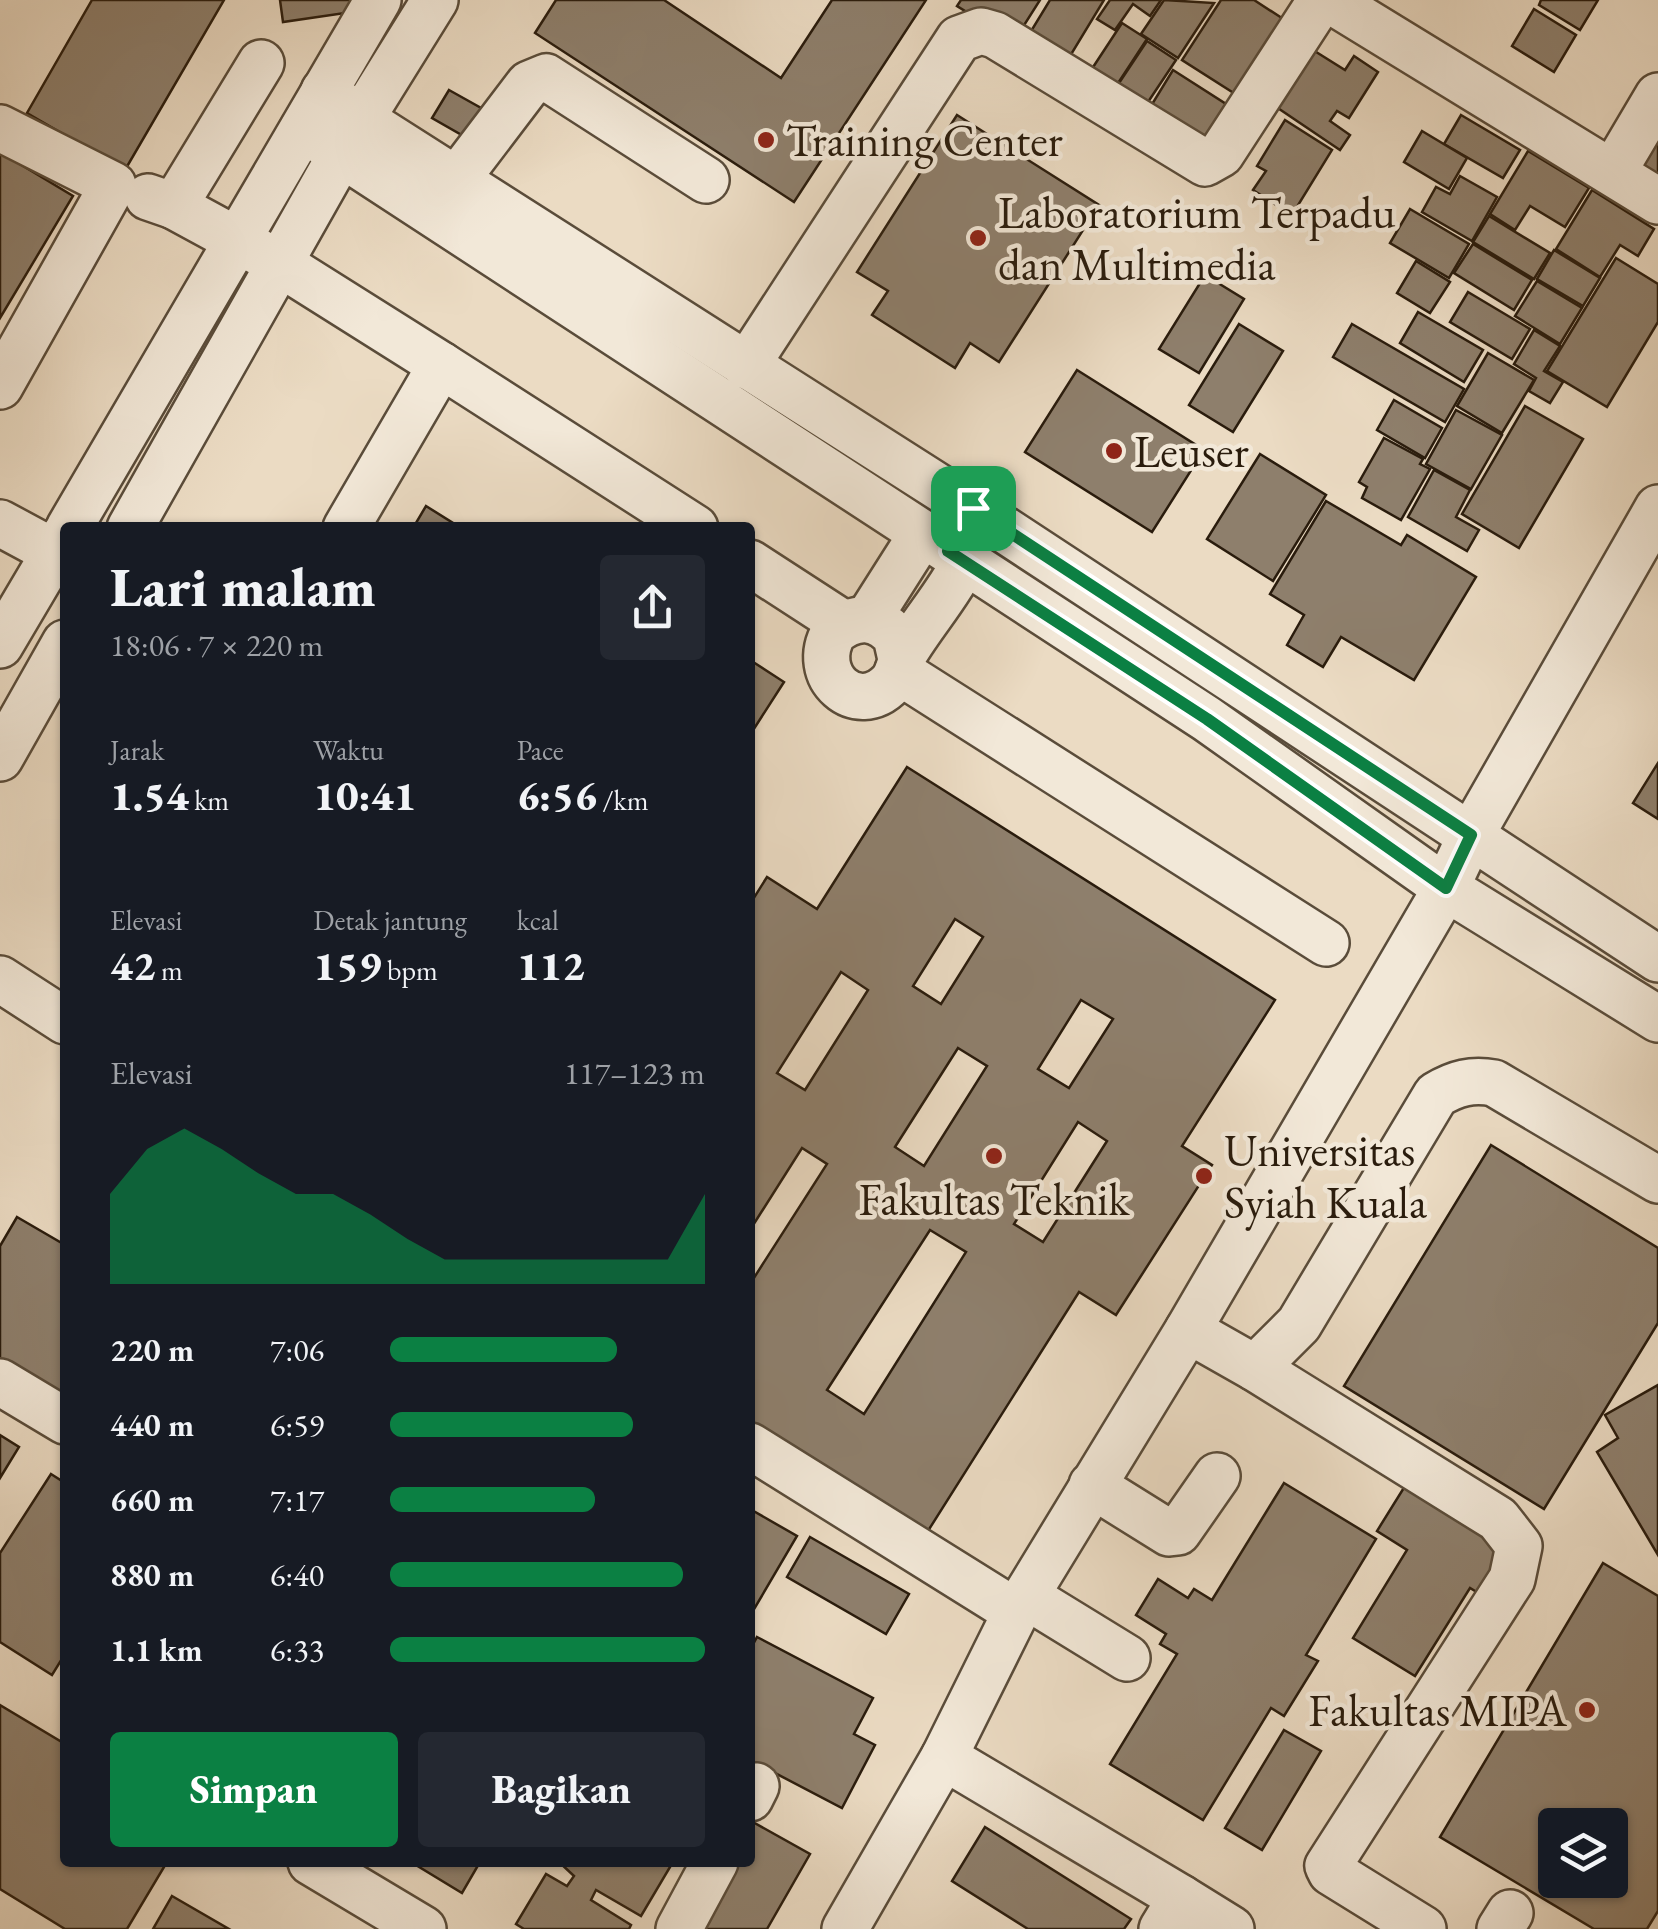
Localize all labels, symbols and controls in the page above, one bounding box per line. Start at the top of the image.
place label: Training Center [786,111,1063,169]
marker: Training Center [755,129,777,151]
place label: Laboratorium Terpadu dan Multimedia [998,183,1396,293]
marker: Laboratorium Terpadu dan Multimedia [967,227,989,249]
place label: Leuser [1134,422,1249,480]
marker: Leuser [1103,440,1125,462]
pin [931,466,1016,551]
icon: arrive [946,481,1001,536]
text: Lari malam [110,551,376,622]
button: share [600,555,705,660]
text: 18:06 · 7 × 220 m [110,624,323,666]
text: Jarak [110,732,164,768]
text: Waktu [313,732,384,768]
text: Pace [517,732,564,768]
text: 1.54 [110,768,189,823]
text: 10:41 [313,768,416,823]
text: 6:56 [517,768,597,823]
text: km [189,782,229,818]
text: /km [597,782,649,818]
text: Elevasi [110,902,182,938]
text: Detak jantung [313,902,467,938]
text: kcal [517,902,559,938]
text: 42 [110,938,155,993]
text: 159 [313,938,381,993]
text: 112 [517,938,585,993]
text: m [155,952,183,988]
text: bpm [381,952,438,988]
text: Elevasi [110,1052,193,1094]
text: 117–123 m [564,1052,705,1094]
place label: Universitas Syiah Kuala [1224,1121,1427,1231]
marker: Fakultas Teknik [983,1145,1005,1167]
marker: Universitas Syiah Kuala [1193,1165,1215,1187]
place label: Fakultas Teknik [859,1170,1130,1228]
text: 220 m [110,1329,194,1371]
text: 7:06 [270,1329,324,1371]
text: 440 m [110,1404,194,1446]
text: 6:59 [270,1404,324,1446]
text: 660 m [110,1479,194,1521]
text: 7:17 [270,1479,324,1521]
text: 880 m [110,1554,194,1596]
text: 6:40 [270,1554,324,1596]
text: 1.1 km [110,1629,203,1671]
text: 6:33 [270,1629,324,1671]
place label: Fakultas MIPA [1308,1681,1568,1739]
marker: Fakultas MIPA [1576,1699,1598,1721]
button: Simpan [110,1732,398,1847]
button: Bagikan [418,1732,705,1847]
map controls [1538,1808,1628,1898]
button: layers [1538,1808,1628,1898]

